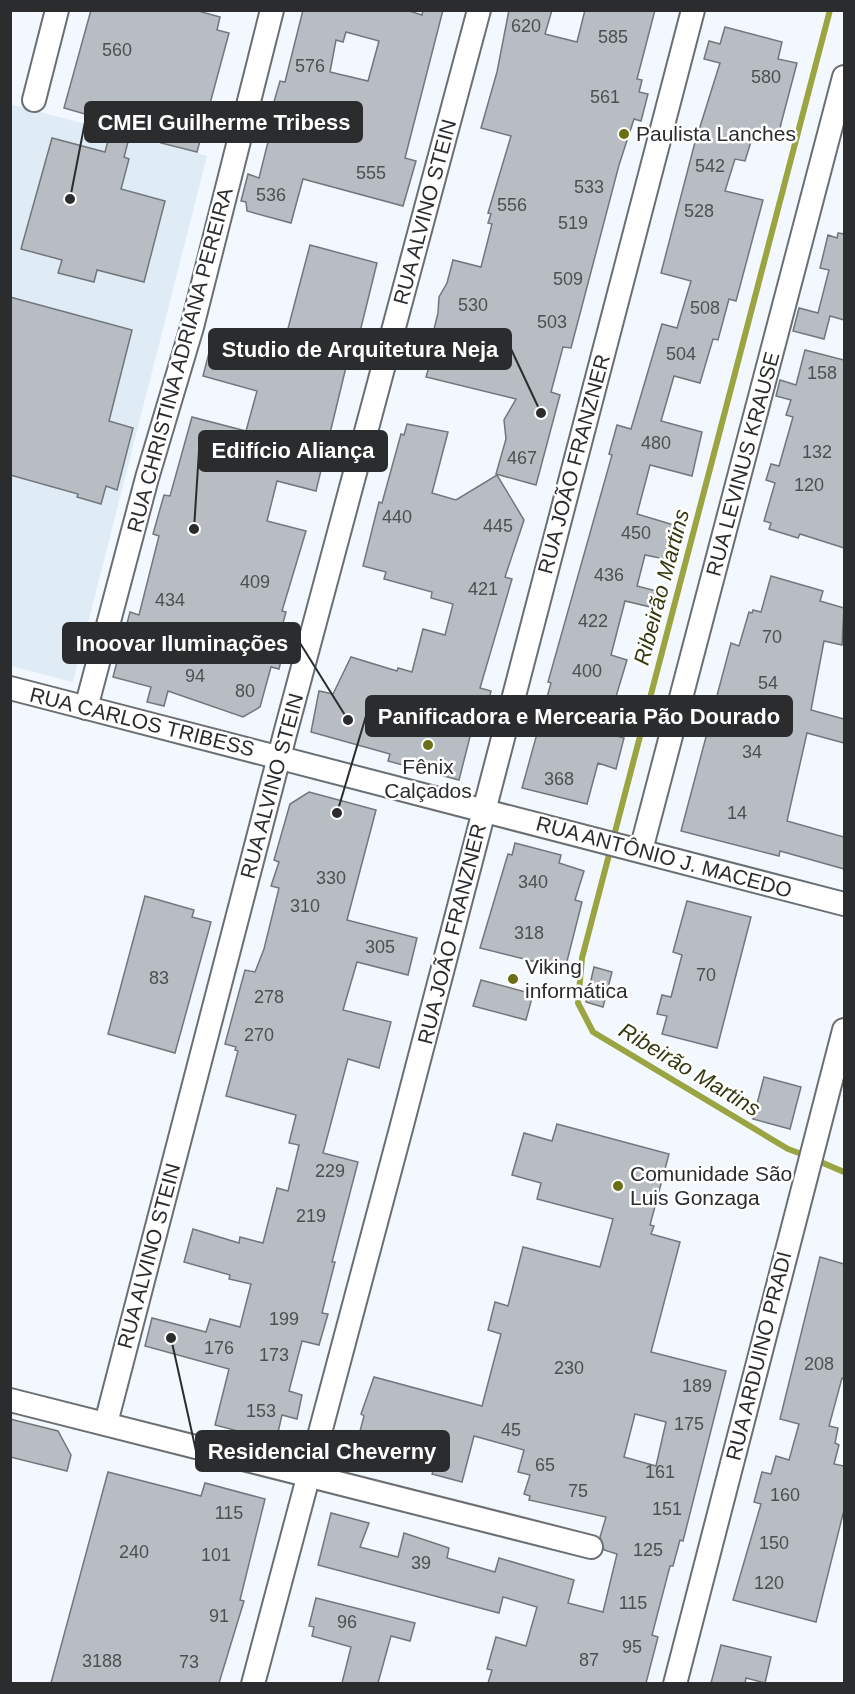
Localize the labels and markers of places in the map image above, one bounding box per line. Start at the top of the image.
callout: CMEI Guilherme Tribess [85,102,362,142]
place label: Paulista Lanches [636,122,796,145]
marker: Paulista Lanches [617,127,631,141]
callout: Studio de Arquitetura Neja [209,329,511,369]
callout: Edifício Aliança [199,431,387,471]
callout: Inoovar Iluminações [63,623,300,663]
callout: Panificadora e Mercearia Pão Dourado [366,696,792,736]
marker: Fênix Calçados [421,738,435,752]
place label: Fênix Calçados [384,755,472,802]
place label: Viking informática [525,955,628,1002]
marker: Viking informática [506,972,520,986]
place label: Comunidade São Luis Gonzaga [630,1162,792,1209]
marker: Comunidade São Luis Gonzaga [611,1179,625,1193]
callout: Residencial Cheverny [196,1431,449,1471]

